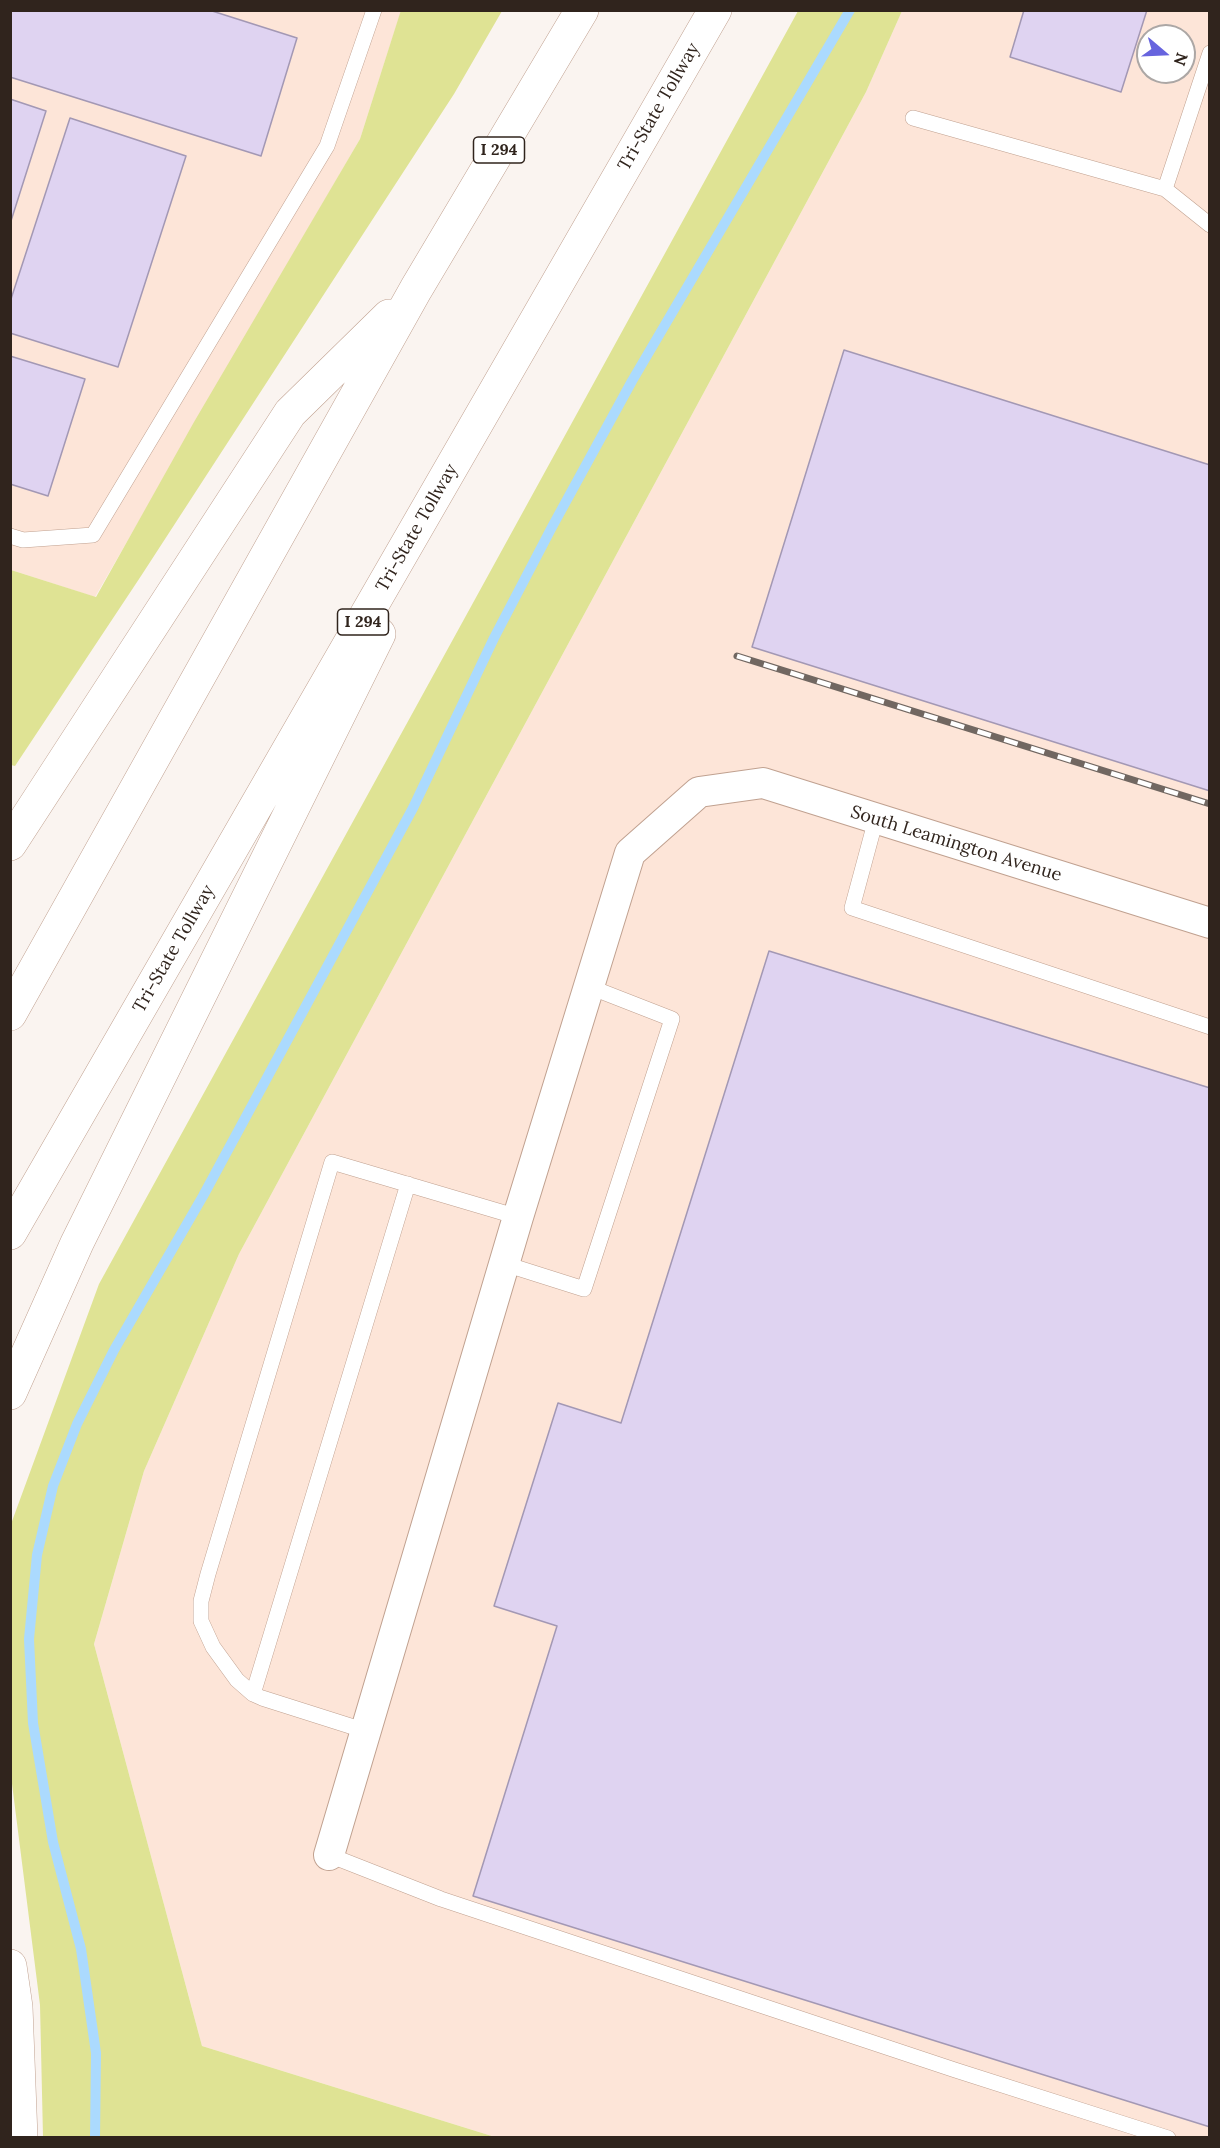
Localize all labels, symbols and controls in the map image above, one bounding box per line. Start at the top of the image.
north arrow [1136,24,1196,84]
street label: Tri-State Tollway [614,39,704,175]
text: N [1170,50,1193,68]
road number: I 294 [474,137,524,163]
street label: Tri-State Tollway [372,460,462,596]
road number: I 294 [338,609,388,635]
street label: South Leamington Avenue [848,802,1064,886]
street label: Tri-State Tollway [129,881,219,1017]

